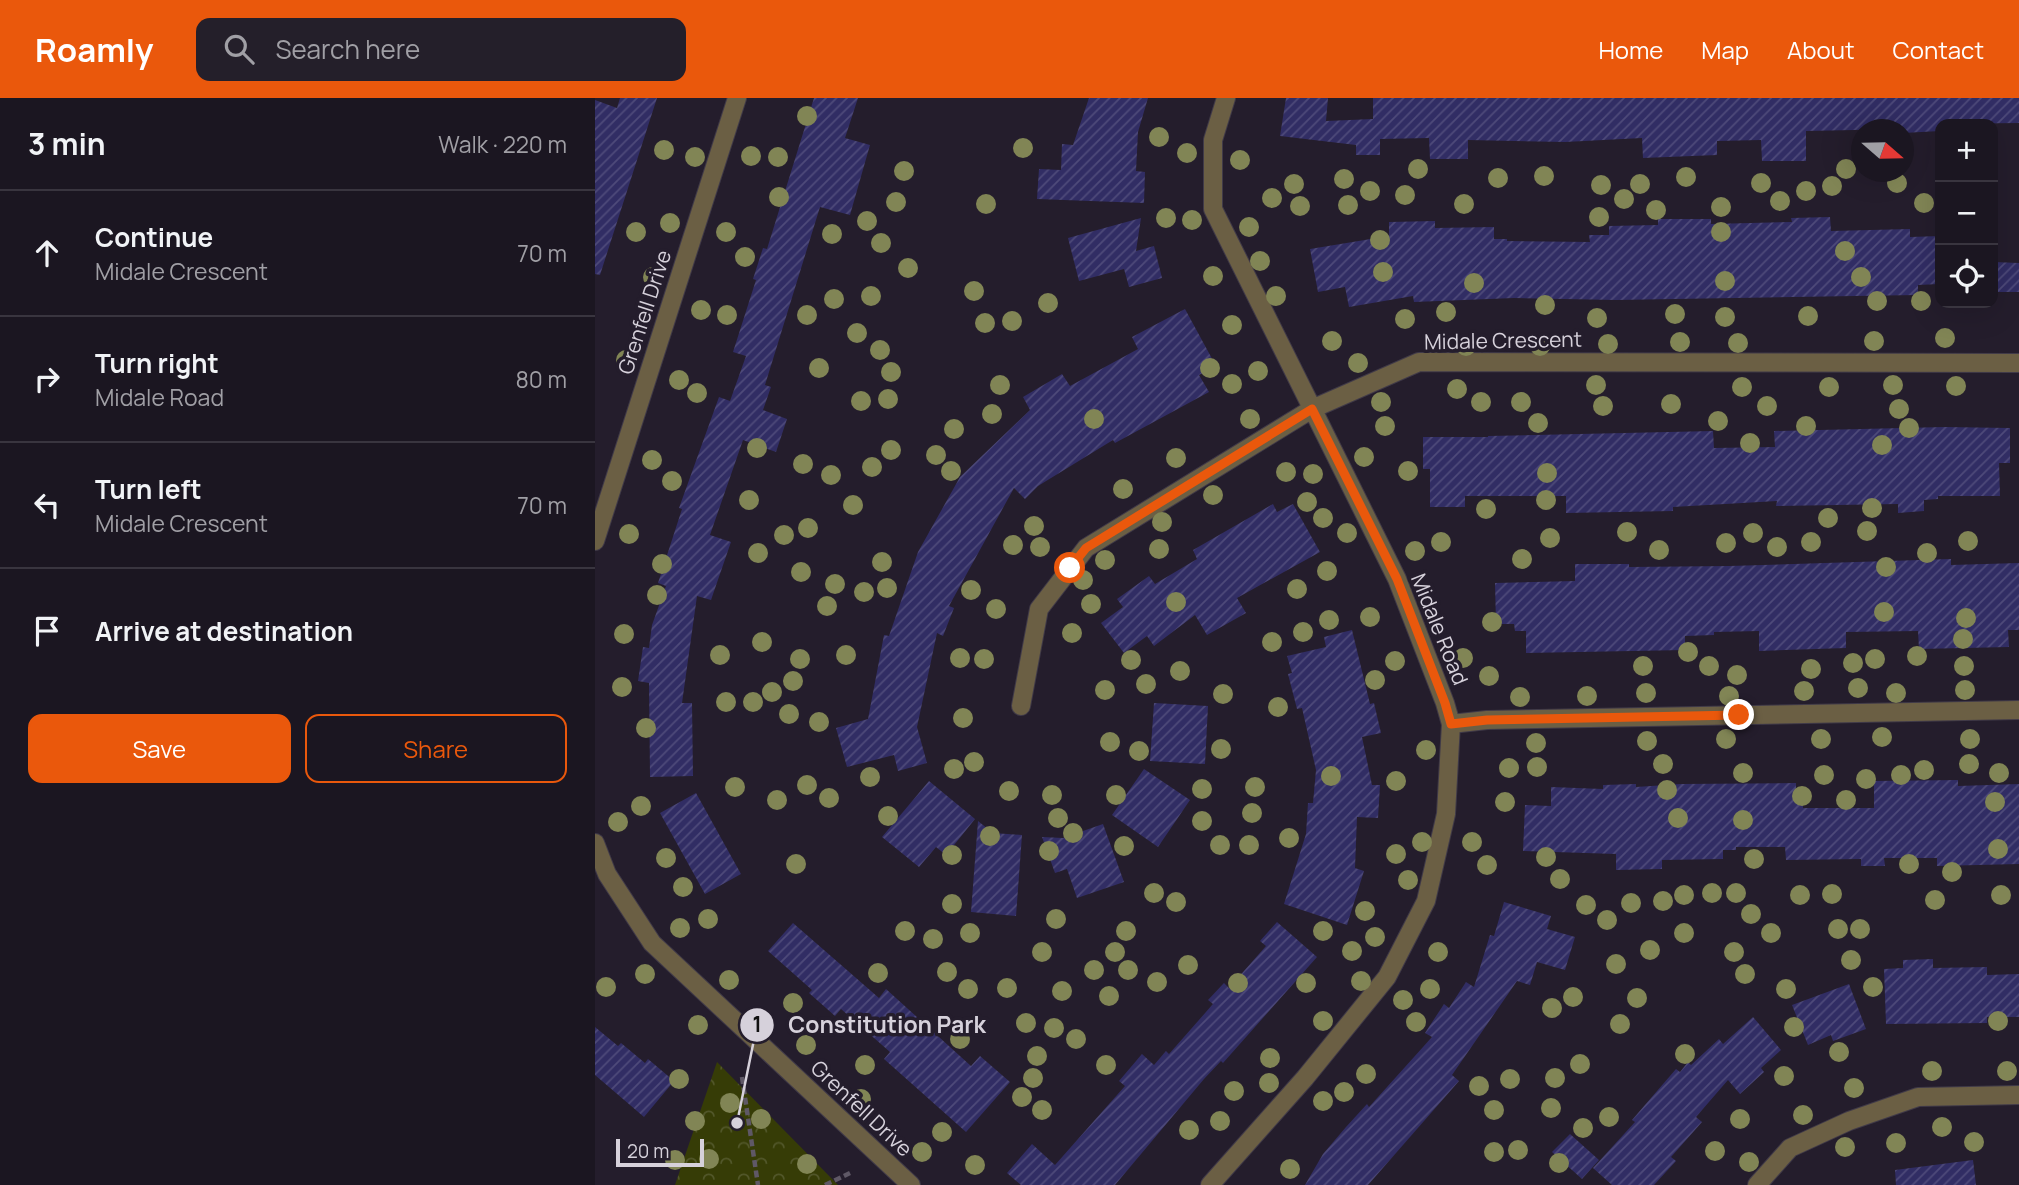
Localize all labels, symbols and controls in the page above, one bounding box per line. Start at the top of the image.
search box [196,18,686,81]
text: Roamly [35,27,154,72]
icon: search [220,30,258,68]
text: Search here [276,31,420,67]
text: Home [1598,33,1663,66]
text: Map [1701,33,1749,66]
text: About [1787,33,1855,66]
text: Contact [1893,33,1984,66]
north arrow [1851,119,1914,182]
map controls [1935,119,1998,308]
button: + [1935,119,1998,182]
text: 3 min [28,123,106,164]
text: Walk · 220 m [438,128,567,160]
button: − [1935,182,1998,245]
text: Continue [95,219,213,255]
icon: ahead [28,234,66,272]
text: 70 m [517,237,567,269]
button: locate [1935,245,1998,308]
street label: Grenfell Drive [611,246,677,378]
text: Midale Crescent [95,255,268,287]
street label: Midale Crescent [1424,325,1582,355]
text: Turn right [95,345,219,381]
icon: right [28,360,66,398]
text: 80 m [516,363,567,395]
text: Midale Road [95,381,224,413]
text: Turn left [95,471,202,507]
icon: left [28,486,66,524]
text: 70 m [517,489,567,521]
text: Midale Crescent [95,507,268,539]
route start [1054,552,1085,583]
street label: Midale Road [1405,569,1475,689]
icon: arrive [28,612,66,650]
text: Arrive at destination [95,613,353,649]
route end [1723,699,1754,730]
button: Save [28,714,291,783]
button: Share [305,714,567,783]
callout: Constitution Park [740,1003,1000,1047]
text: Constitution Park [788,1008,986,1040]
text: 1 [752,1010,762,1038]
street label: Grenfell Drive [805,1054,919,1162]
scale bar [616,1136,703,1168]
text: 20 m [627,1138,669,1164]

